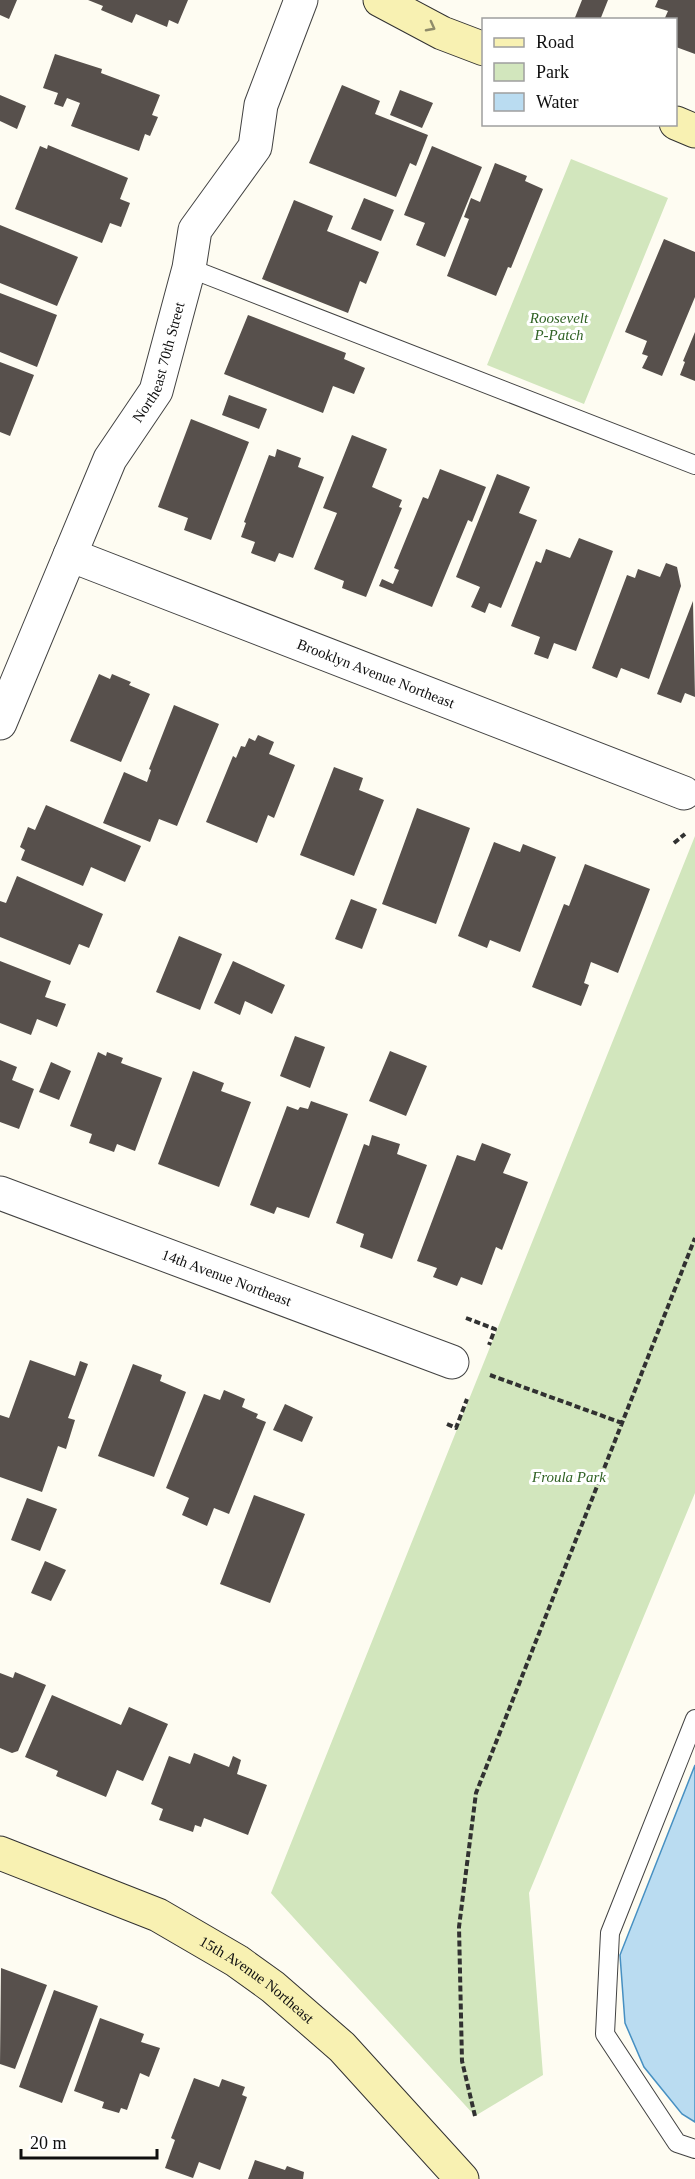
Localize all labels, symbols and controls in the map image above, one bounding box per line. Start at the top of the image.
legend [482,18,677,126]
one-way arrow [425,20,435,31]
text: Road [536,32,574,52]
text: Park [536,62,569,82]
text: Water [536,92,579,112]
street label: Northeast 70th Street [129,300,188,425]
park label: Roosevelt P-Patch [529,310,589,343]
street label: Brooklyn Avenue Northeast [295,636,458,712]
street label: 14th Avenue Northeast [160,1246,295,1310]
park label: Froula Park [531,1469,606,1485]
street label: 15th Avenue Northeast [197,1933,317,2027]
scale bar [21,2122,158,2160]
text: 20 m [30,2133,67,2153]

